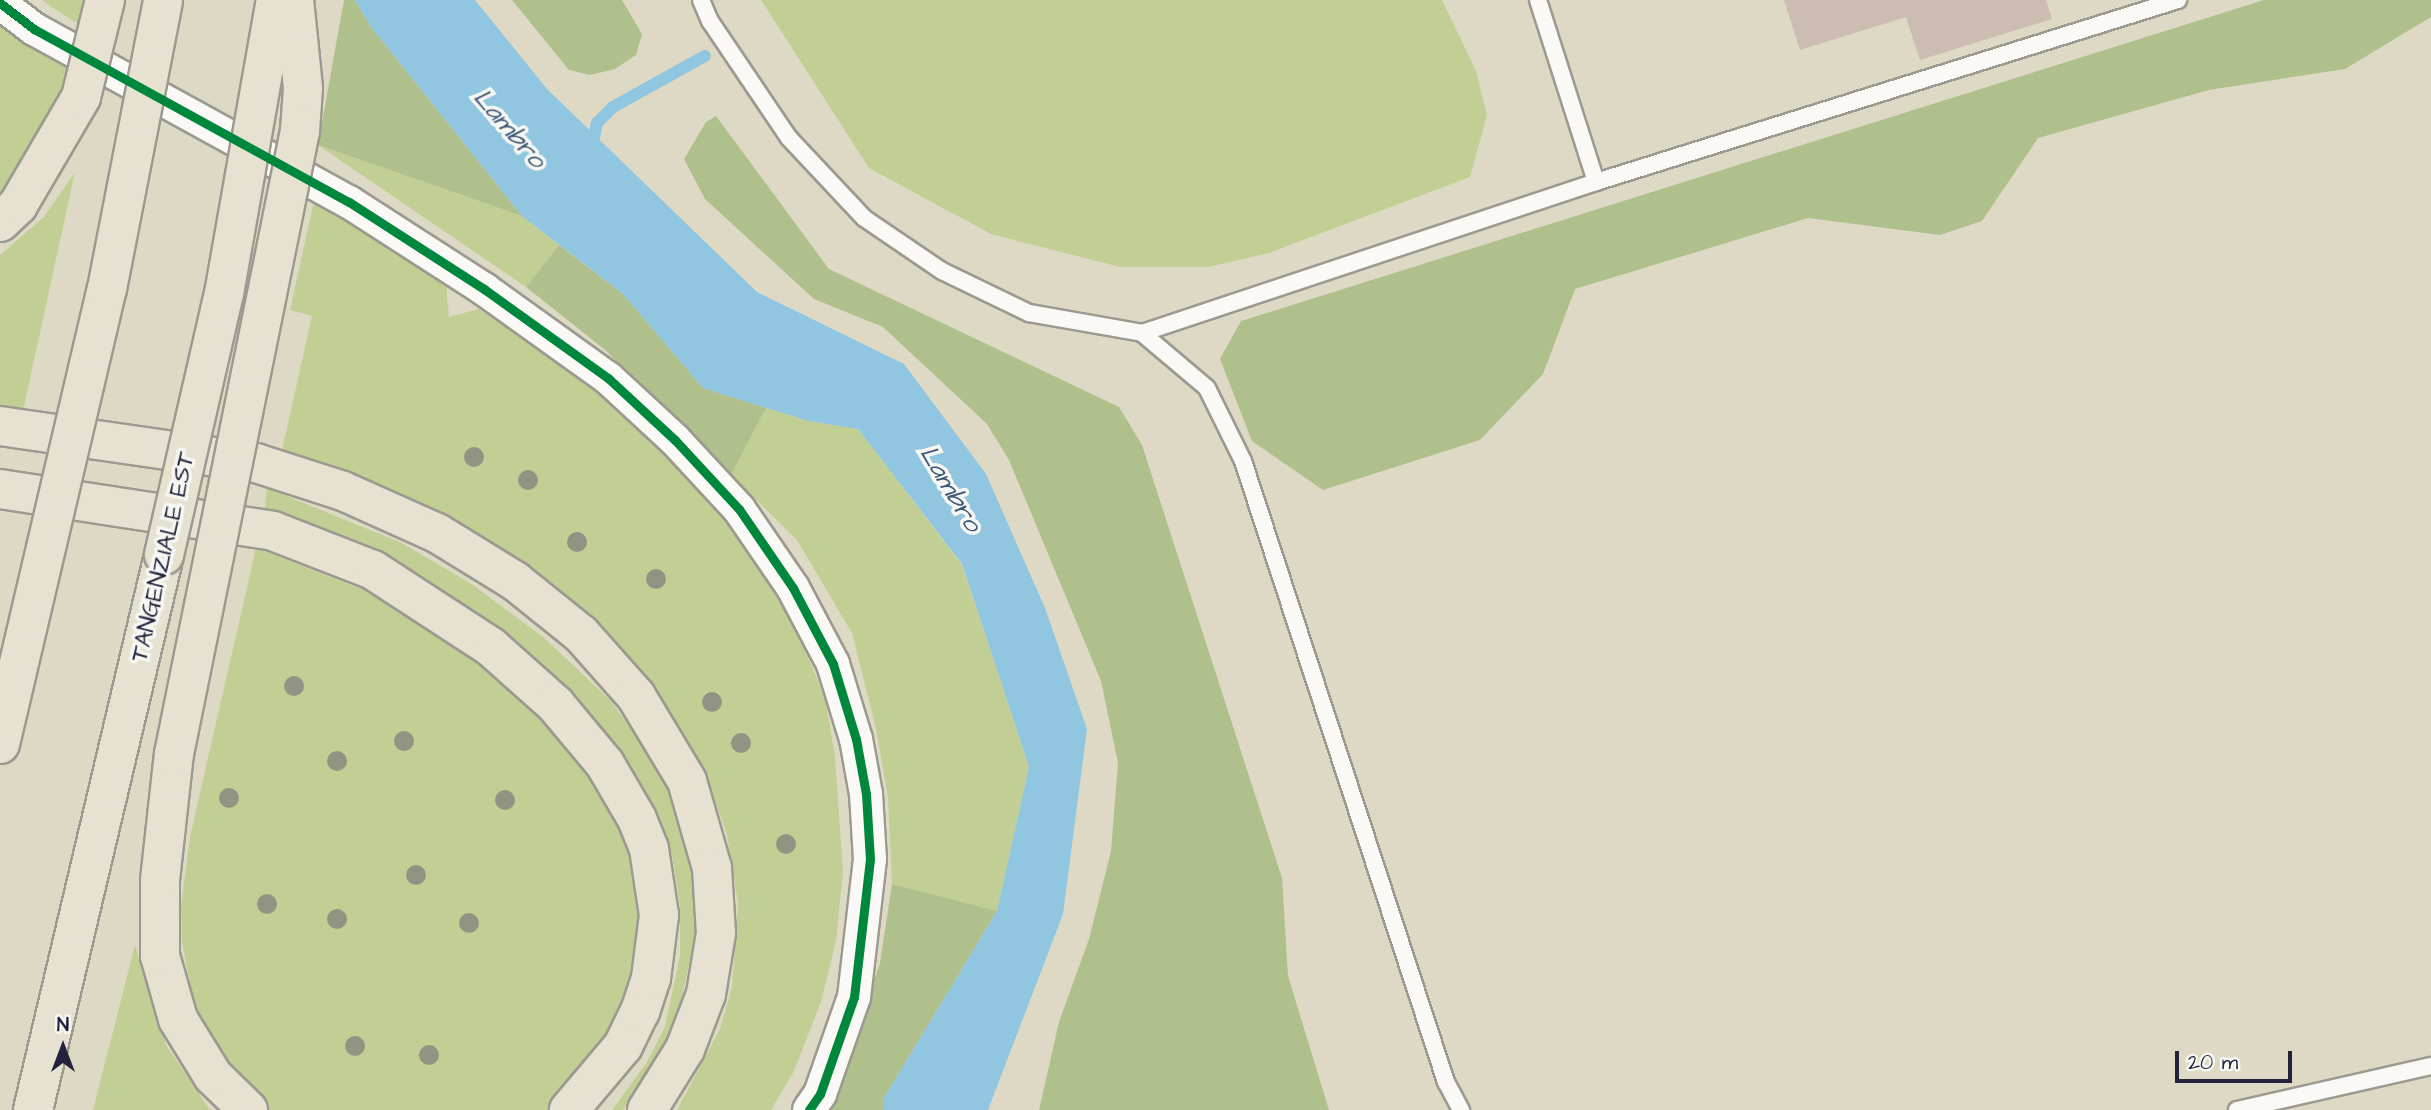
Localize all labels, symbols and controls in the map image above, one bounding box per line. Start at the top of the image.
water label: Lambro [466,83,552,175]
water label: Lambro [912,440,988,538]
street label: TANGENZIALE EST [126,449,202,665]
north arrow [28,1012,98,1082]
text: N [57,1012,69,1039]
scale bar [2179,1036,2296,1080]
text: 20 m [2188,1048,2238,1077]

